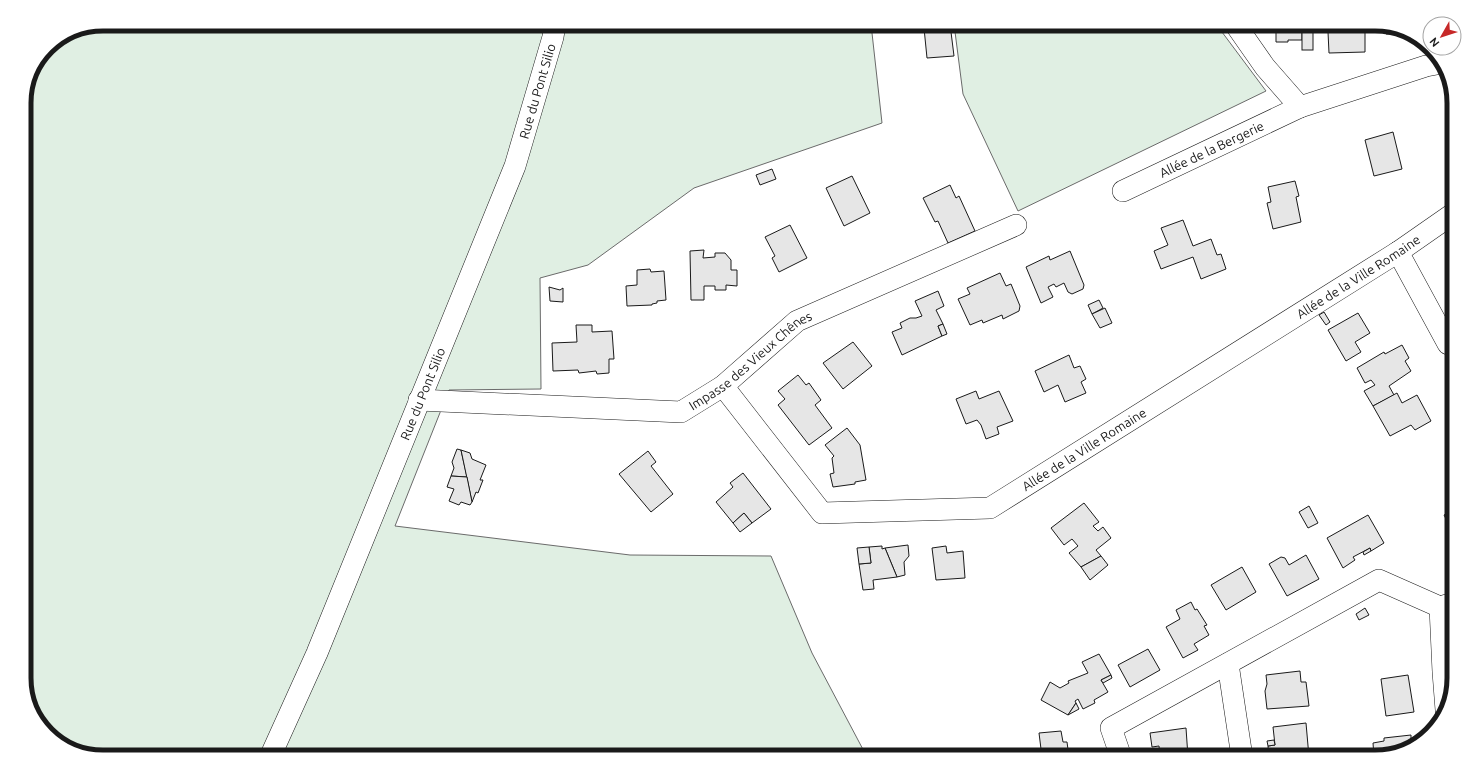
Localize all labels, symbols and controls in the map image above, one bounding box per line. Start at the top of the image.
north arrow [1422,16,1462,56]
text: N [1427,35,1441,49]
street label: Rue du Pont Silio [516,42,558,140]
street label: Allée de la Bergerie [1157,118,1266,180]
street label: Allée de la Ville Romaine [1294,232,1423,321]
street label: Impasse des Vieux Chênes [686,308,814,412]
street label: Rue du Pont Silio [397,345,447,442]
street label: Allée de la Ville Romaine [1019,405,1149,493]

